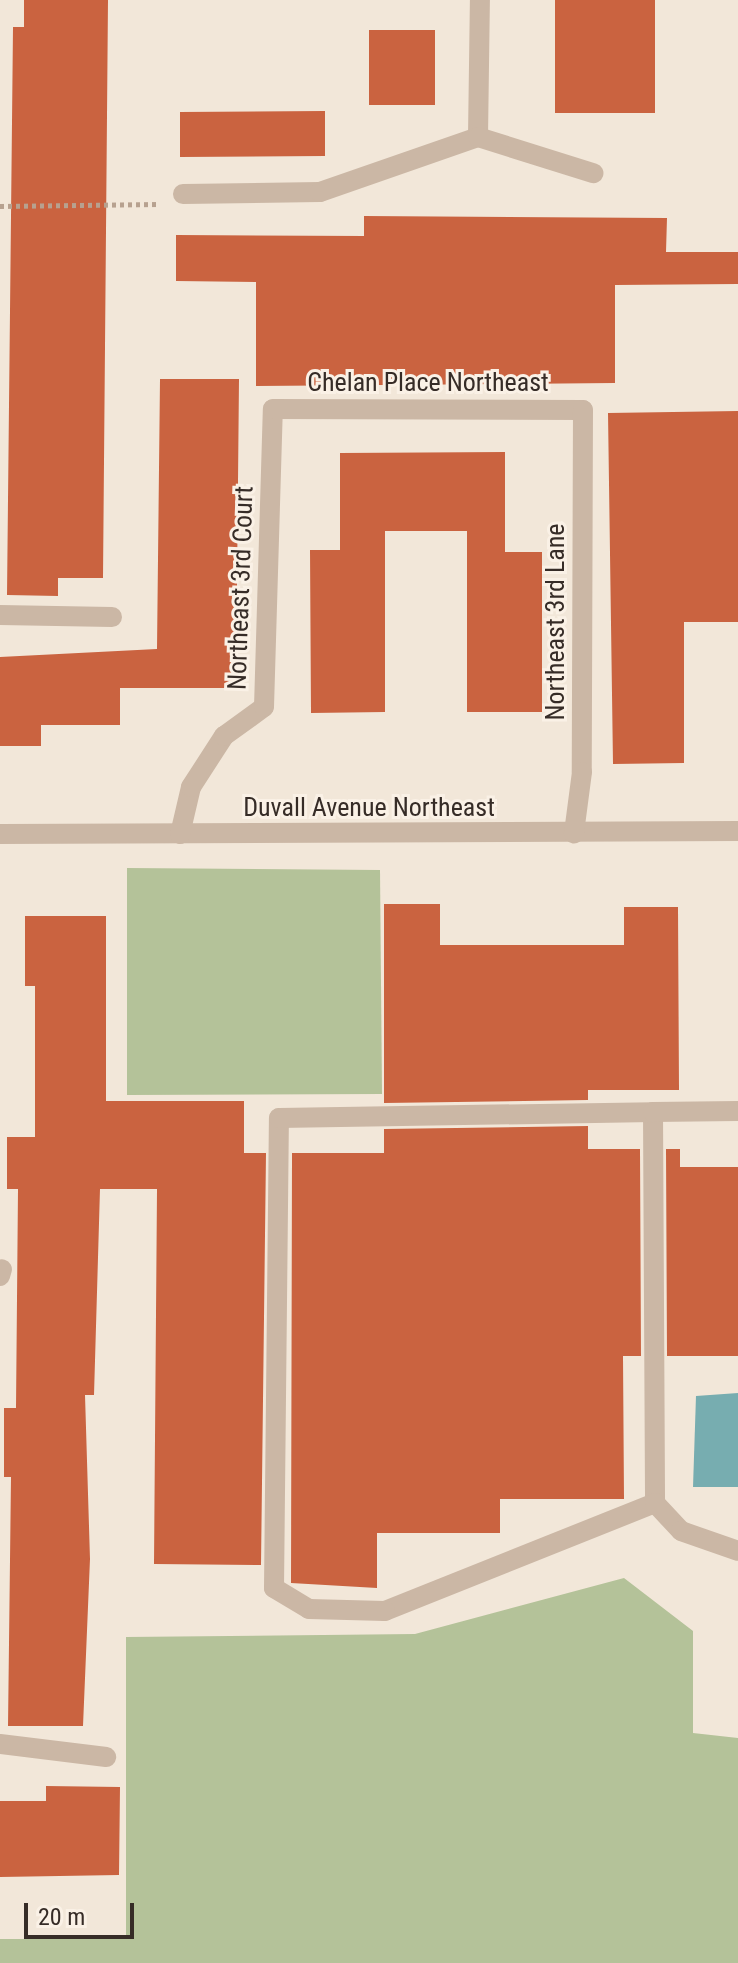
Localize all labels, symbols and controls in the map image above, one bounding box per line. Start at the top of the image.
street label: Chelan Place Northeast [307,367,549,399]
street label: Northeast 3rd Court [222,485,260,691]
street label: Northeast 3rd Lane [540,523,572,721]
street label: Duvall Avenue Northeast [243,792,495,824]
scale bar [28,1887,138,1937]
text: 20 m [38,1903,85,1931]

